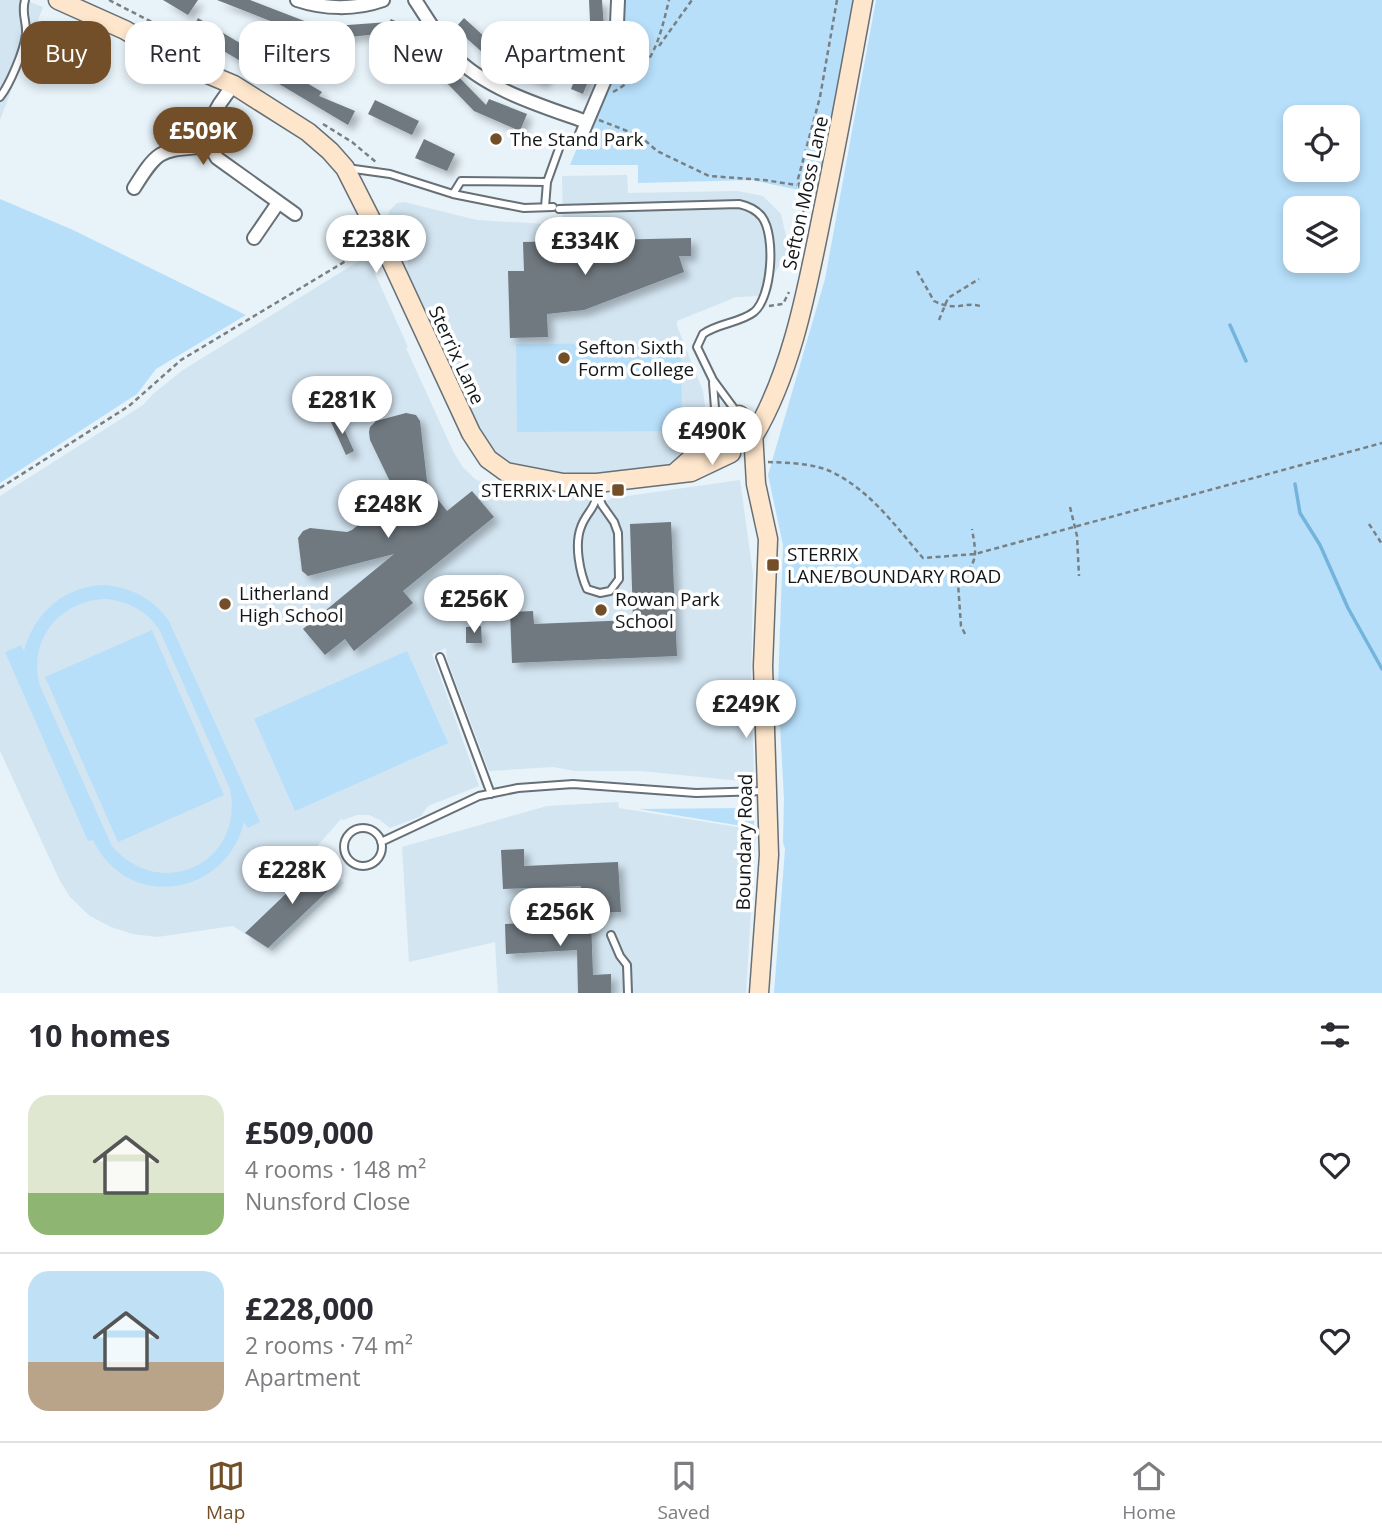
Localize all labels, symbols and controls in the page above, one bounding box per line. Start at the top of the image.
chip: Buy [21,21,111,84]
chip: Rent [125,21,225,84]
chip: Filters [239,21,355,84]
chip: New [369,21,467,84]
chip: Apartment [481,21,649,84]
map controls [1283,105,1360,273]
button: locate [1283,105,1360,182]
pin: £509K [154,108,252,167]
text: £509K [169,114,237,146]
street label: Sefton Moss Lane [776,114,834,272]
place label: The Stand Park [510,126,643,152]
marker: The Stand Park [488,131,504,147]
button: layers [1283,196,1360,273]
pin: £238K [327,216,425,275]
pin: £334K [536,218,634,277]
text: £238K [342,222,410,254]
text: £334K [551,224,619,256]
street label: Sterrix Lane [423,302,491,408]
place label: Sefton Sixth Form College [578,334,694,382]
marker: Sefton Sixth Form College [556,350,572,366]
pin: £281K [293,376,391,436]
text: £281K [308,383,376,415]
pin: £490K [663,407,761,467]
text: £490K [678,414,746,446]
place label: STERRIX LANE [481,477,604,503]
pin: £248K [339,480,437,540]
marker: STERRIX LANE [610,482,626,498]
text: £248K [354,487,422,519]
place label: STERRIX LANE/BOUNDARY ROAD [787,541,1001,589]
marker: STERRIX LANE/BOUNDARY ROAD [765,557,781,573]
pin: £256K [425,576,523,635]
place label: Litherland High School [239,580,344,628]
text: £256K [440,582,508,614]
place label: Rowan Park School [615,586,720,634]
marker: Litherland High School [217,596,233,612]
marker: Rowan Park School [593,602,609,618]
pin: £249K [697,680,795,740]
text: £249K [712,687,780,719]
street label: Boundary Road [730,773,758,911]
pin: £228K [243,846,341,906]
text: £228K [258,853,326,885]
pin: £256K [511,888,609,948]
text: £256K [526,895,594,927]
text: 10 homes [28,1015,171,1056]
icon: filters [1316,1016,1354,1054]
text: £509,000 [245,1112,374,1153]
icon: home [84,1123,168,1207]
icon: heart [1316,1146,1354,1184]
text: 4 rooms · 148 m² [245,1153,426,1185]
text: Nunsford Close [245,1185,411,1217]
text: £228,000 [245,1288,374,1329]
icon: home [84,1299,168,1383]
icon: heart [1316,1322,1354,1360]
text: 2 rooms · 74 m² [245,1329,413,1361]
text: Apartment [245,1361,361,1393]
tab: Map [206,1457,245,1525]
tab: Saved [657,1457,710,1525]
tab: Home [1122,1457,1176,1525]

